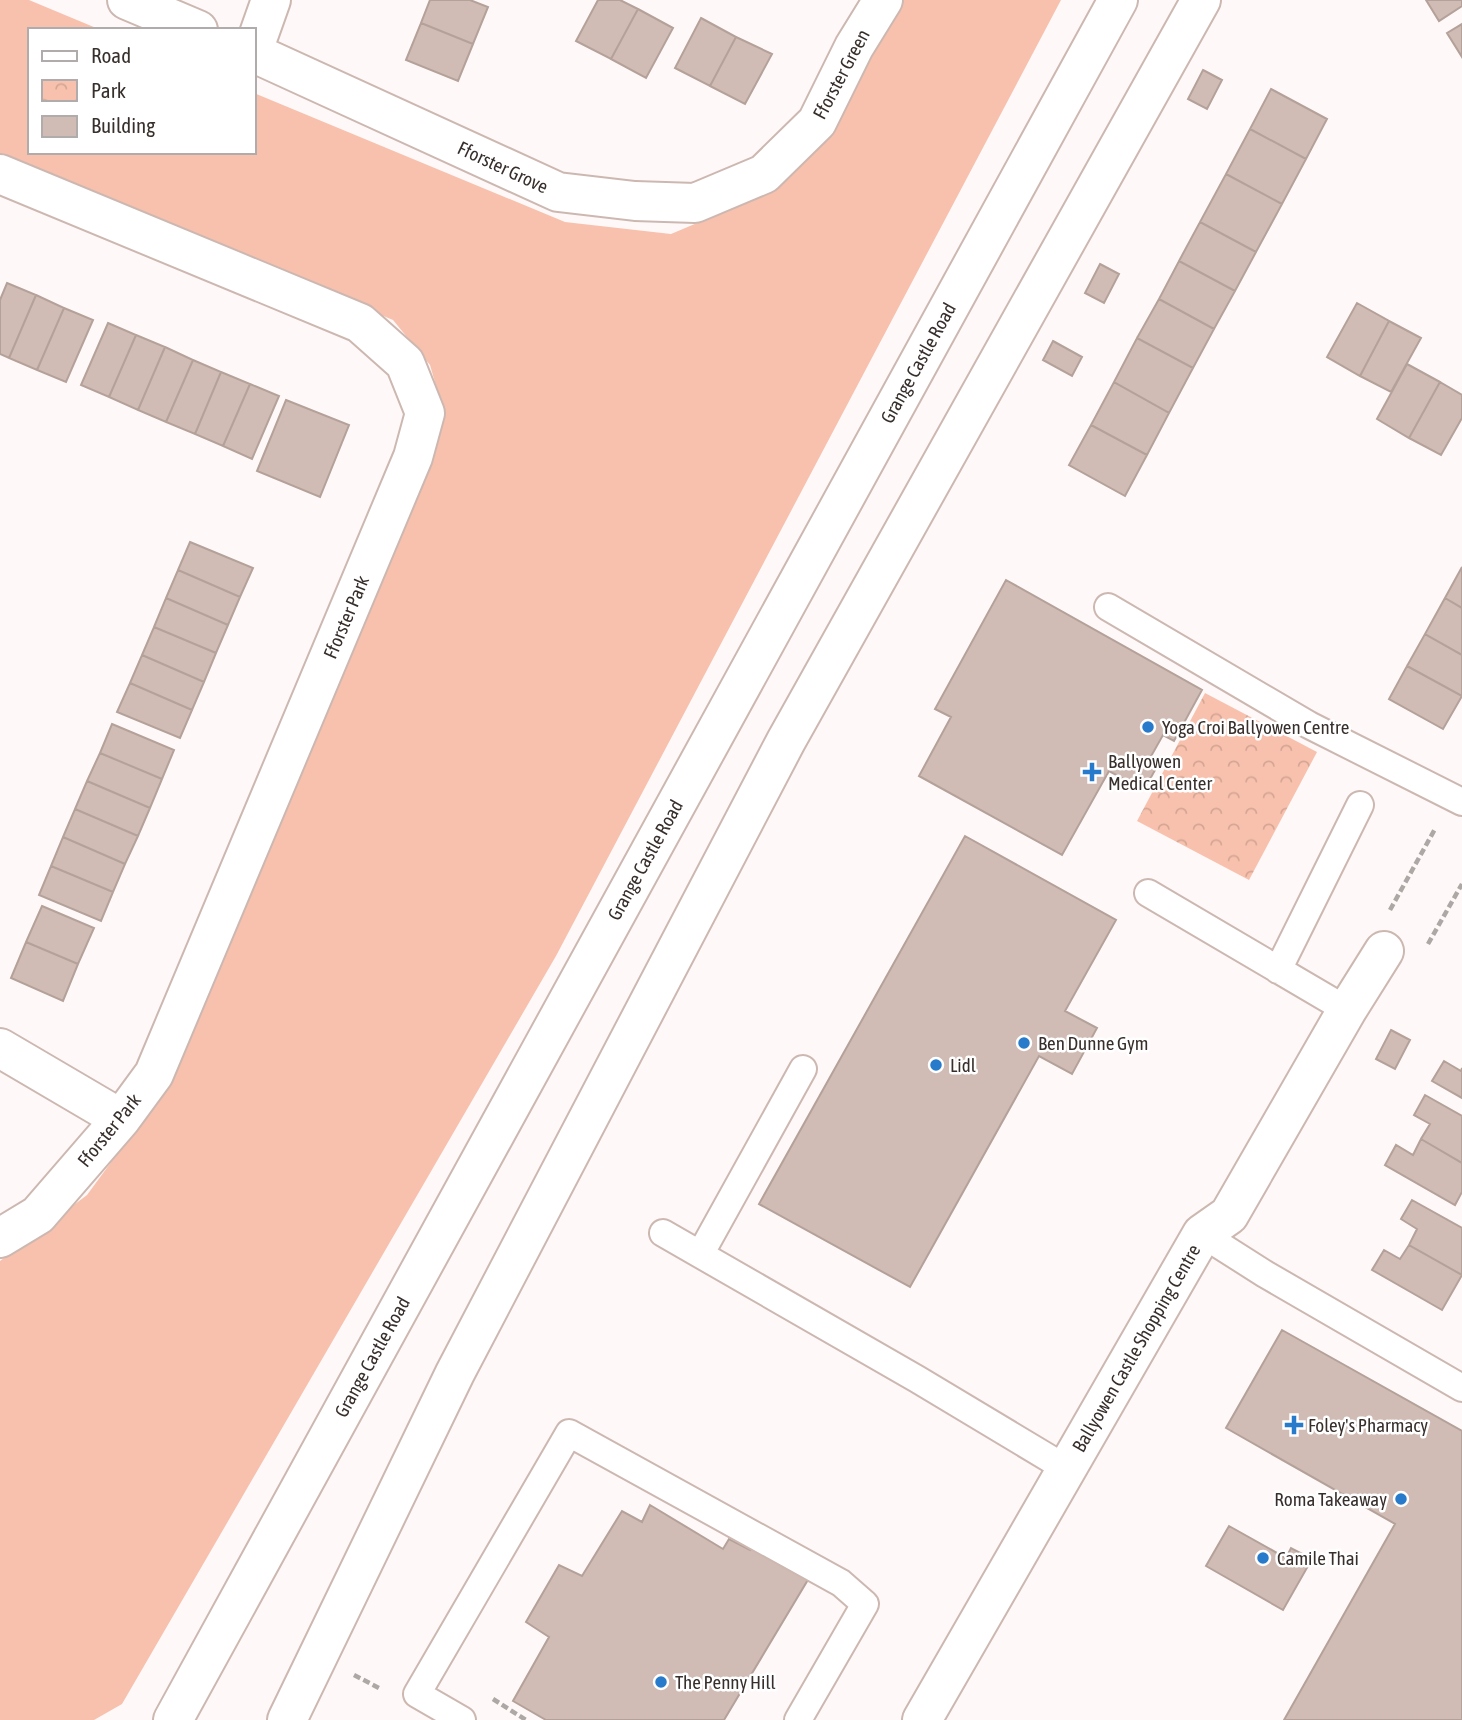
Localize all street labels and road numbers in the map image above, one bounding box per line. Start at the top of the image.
street label: Fforster Green [808,25,874,123]
street label: Fforster Grove [454,137,552,197]
street label: Grange Castle Road [876,299,960,427]
street label: Fforster Park [319,572,374,662]
street label: Grange Castle Road [603,796,687,924]
street label: Fforster Park [73,1088,146,1171]
street label: Ballyowen Castle Shopping Centre [1067,1240,1205,1456]
street label: Grange Castle Road [330,1293,414,1421]

